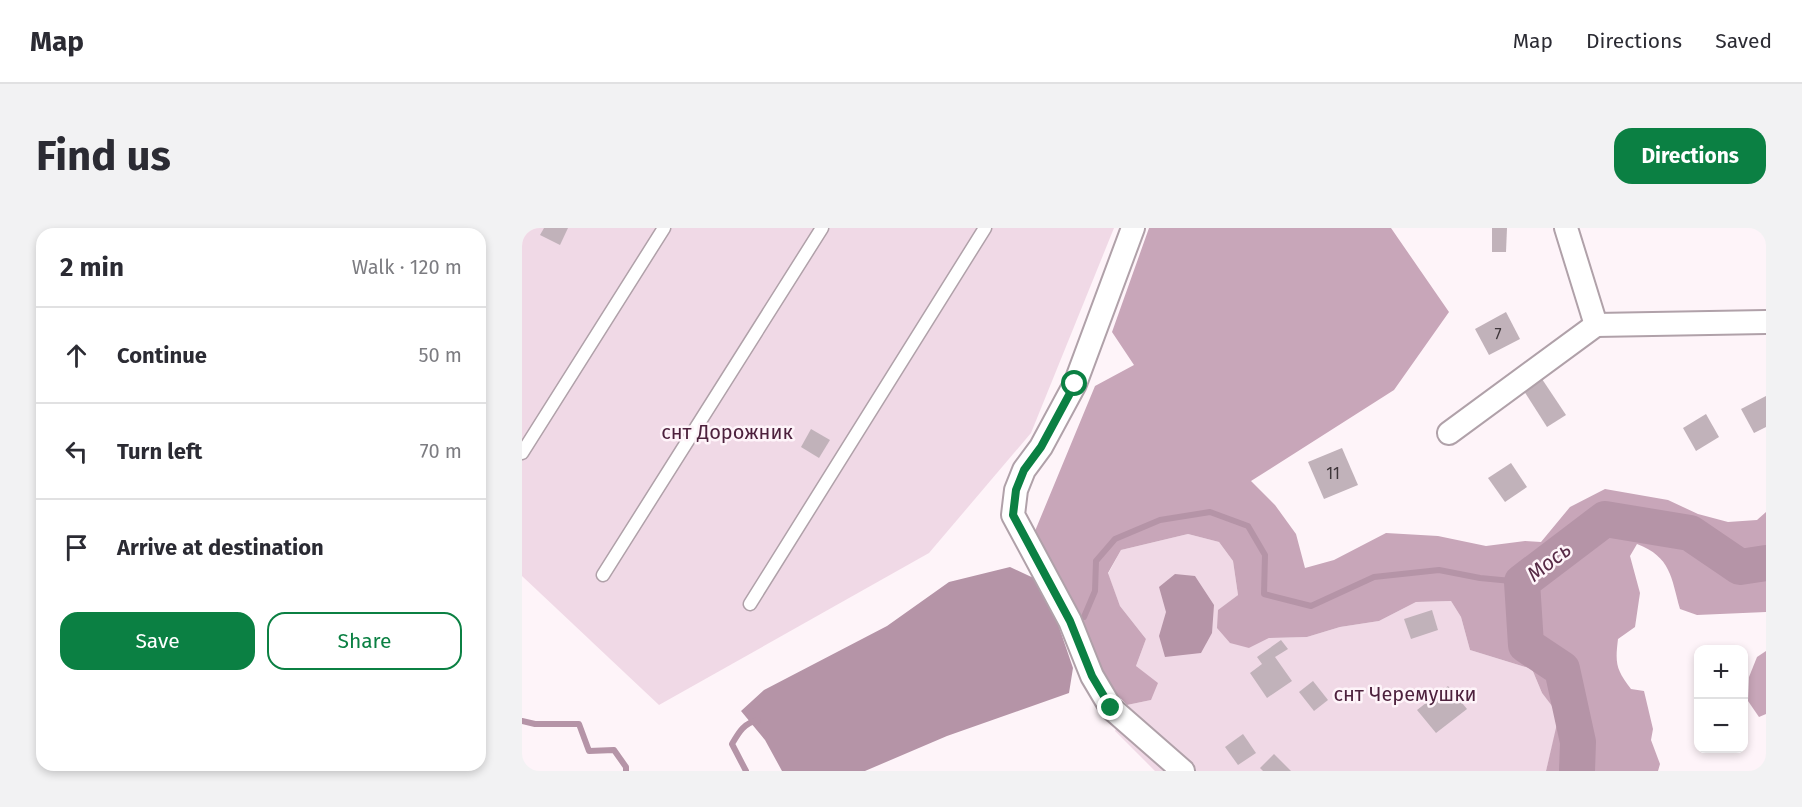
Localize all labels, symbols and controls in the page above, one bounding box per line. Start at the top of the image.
text: Map [30,25,84,58]
text: Map [1513,28,1553,54]
text: Directions [1586,28,1682,54]
text: Saved [1715,28,1772,54]
button: Directions [1614,128,1766,184]
text: Find us [36,131,171,181]
text: 2 min [60,252,124,283]
text: Walk · 120 m [352,255,462,279]
house number: 7 [1494,325,1502,344]
icon: ahead [60,339,93,372]
text: Continue [117,342,207,369]
text: 50 m [418,343,462,367]
route start [1061,370,1087,396]
park label: снт Дорожник [661,420,793,444]
icon: left [60,435,93,468]
text: Turn left [117,438,202,465]
text: 70 m [420,439,462,463]
house number: 11 [1326,464,1340,483]
icon: arrive [60,531,93,564]
text: Arrive at destination [117,534,324,561]
water label: Мось [1522,537,1576,587]
button: Save [60,612,255,670]
button: Share [267,612,462,670]
map controls [1694,645,1748,753]
button: + [1694,645,1748,699]
park label: снт Черемушки [1333,682,1477,706]
route end [1097,694,1123,720]
button: − [1694,699,1748,753]

